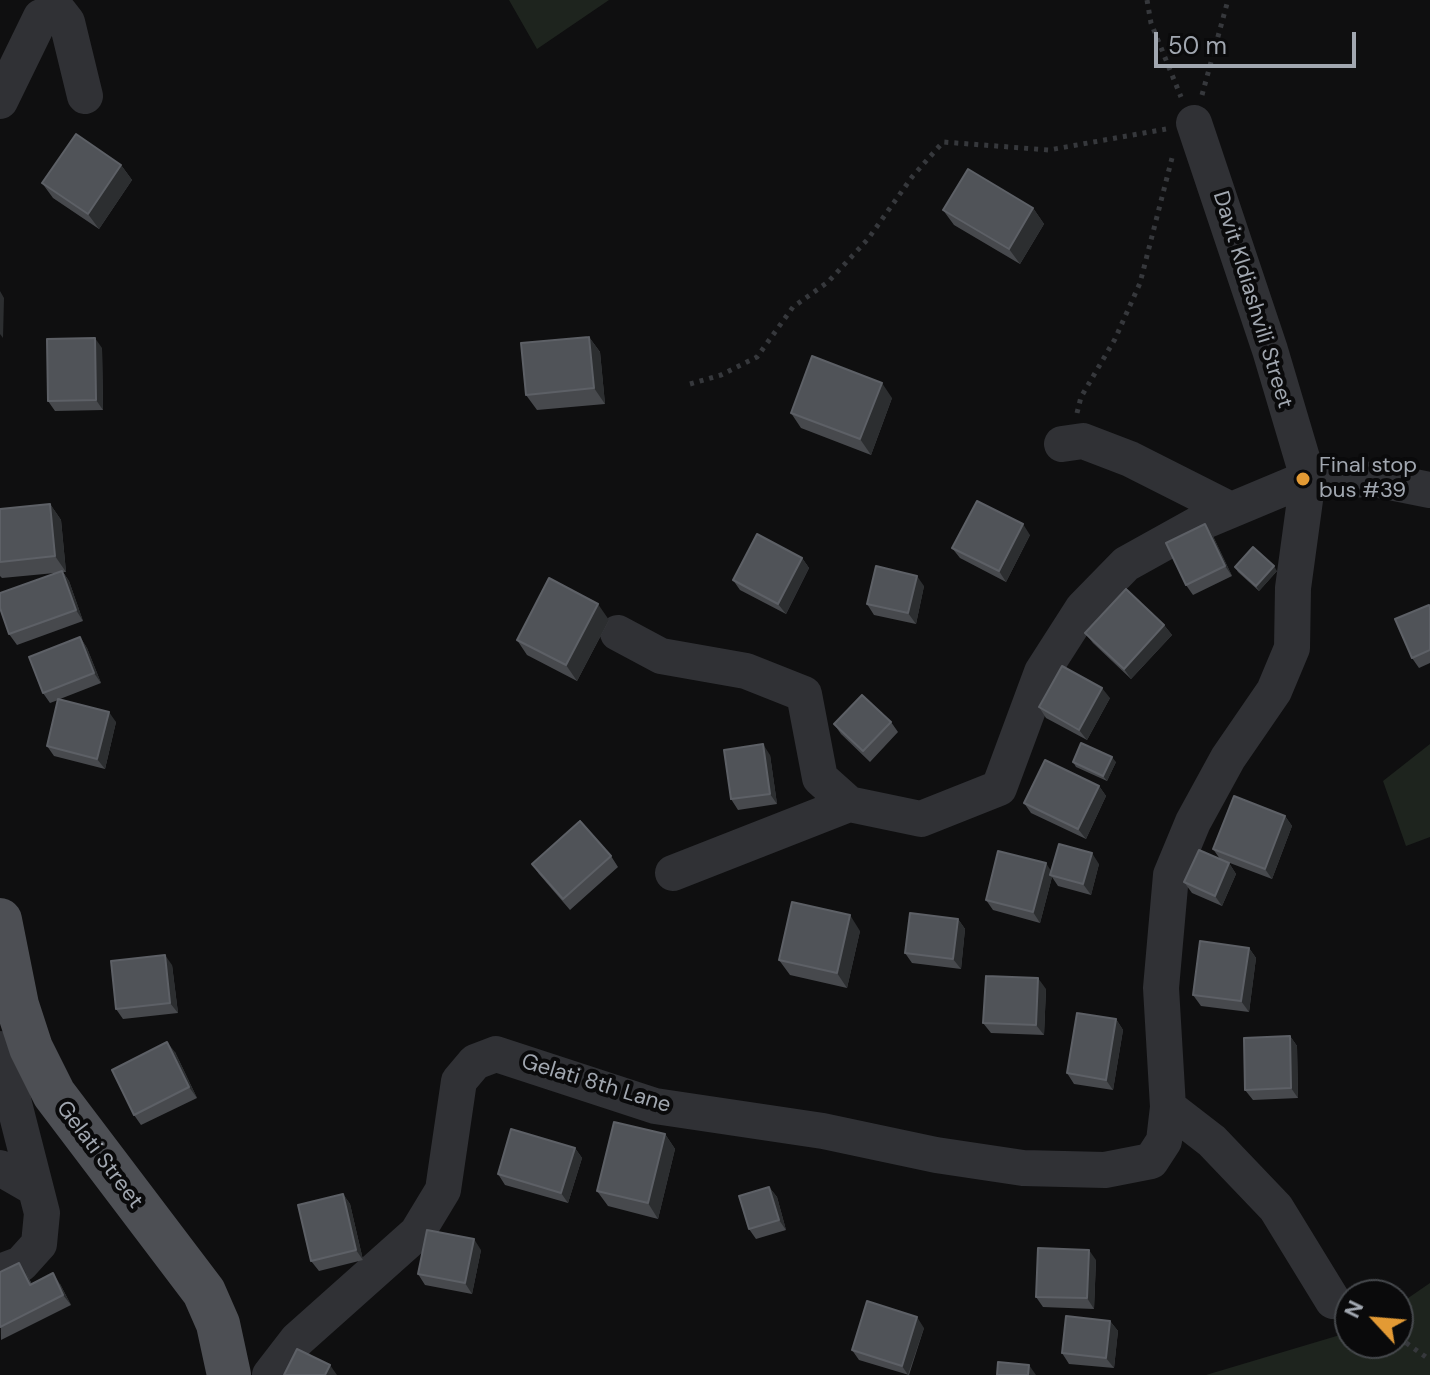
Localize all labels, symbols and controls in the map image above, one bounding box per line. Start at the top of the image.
scale bar [1158,16,1360,66]
text: 50 m [1168,30,1227,61]
street label: Davit Kldiashvili Street [1206,188,1298,412]
place label: Final stop bus #39 [1319,453,1417,504]
marker: Final stop bus #39 [1294,470,1312,488]
street label: Gelati 8th Lane [518,1049,674,1119]
street label: Gelati Street [50,1096,148,1214]
north arrow [1334,1279,1414,1359]
text: N [1337,1296,1370,1323]

